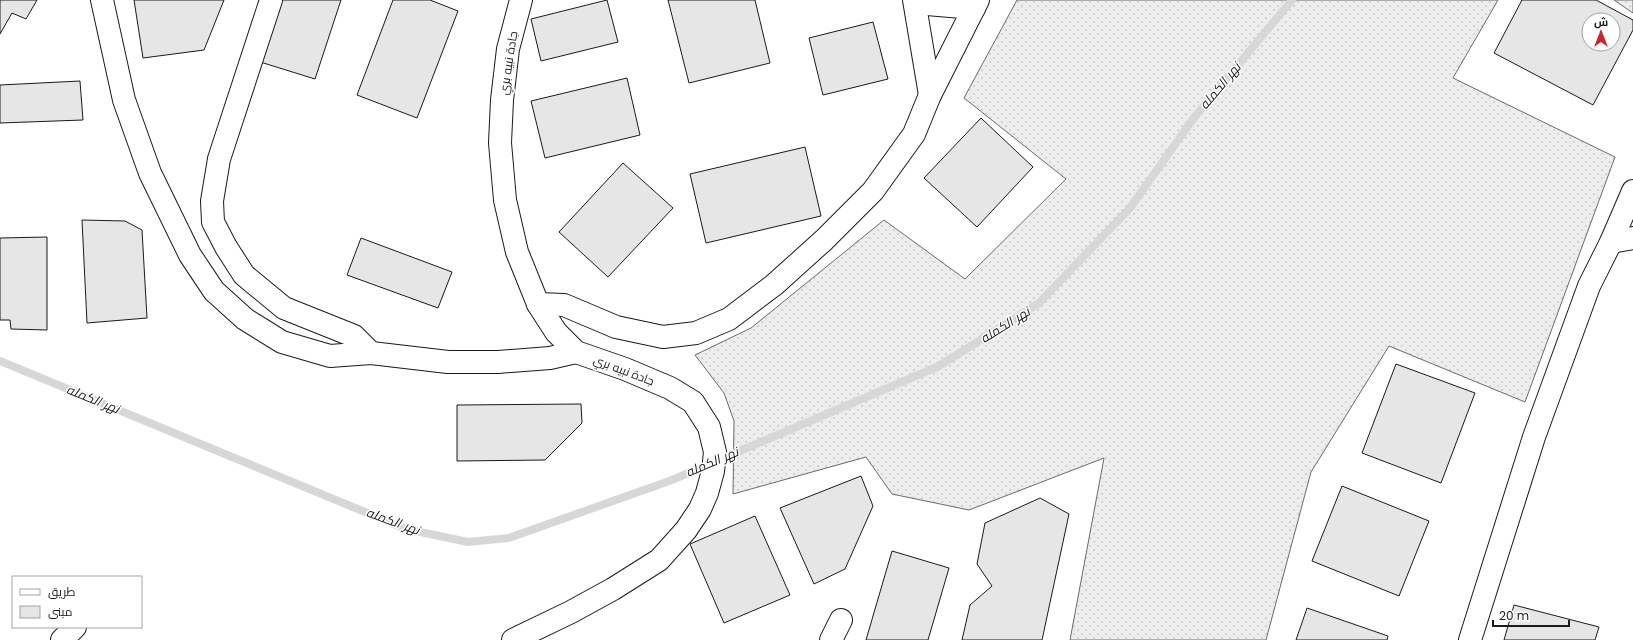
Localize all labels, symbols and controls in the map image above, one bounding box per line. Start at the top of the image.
north arrow [1581,12,1621,52]
text: ش [1594,14,1608,30]
street label: جادة نبيه بري [495,30,523,96]
water label: نهر الكمله [1195,57,1246,113]
water label: نهر الكمله [976,301,1035,348]
street label: جادة نبيه بري [590,351,657,391]
water label: نهر الكمله [64,380,124,419]
water label: نهر الكمله [683,442,743,482]
water label: نهر الكمله [364,503,424,540]
legend [12,576,142,628]
text: طريق [48,583,76,600]
scale bar [1493,602,1569,628]
text: مبنى [48,603,73,620]
text: 20 m [1499,607,1529,624]

